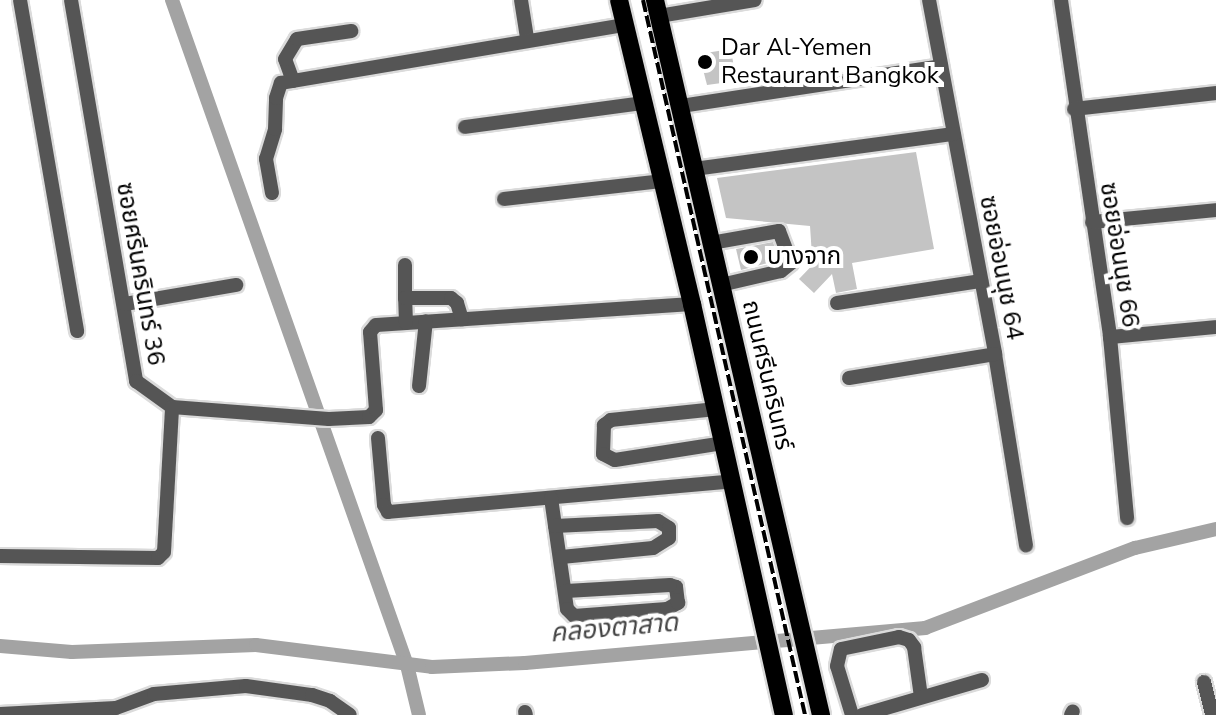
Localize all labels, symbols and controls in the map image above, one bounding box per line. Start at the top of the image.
place label: Dar Al-Yemen Restaurant Bangkok [721,34,939,90]
marker: Dar Al-Yemen Restaurant Bangkok [696,53,714,71]
street label: ซอยศรีนครินทร์ 36 [110,180,170,368]
street label: ซอยอ่อนนุช 66 [1093,180,1145,330]
street label: ซอยอ่อนนุช 64 [973,193,1029,343]
place label: บางจาก [767,243,841,271]
marker: บางจาก [742,248,760,266]
street label: ถนนศรีนครินทร์ [736,297,798,453]
water label: คลองตาสาด [549,607,679,649]

